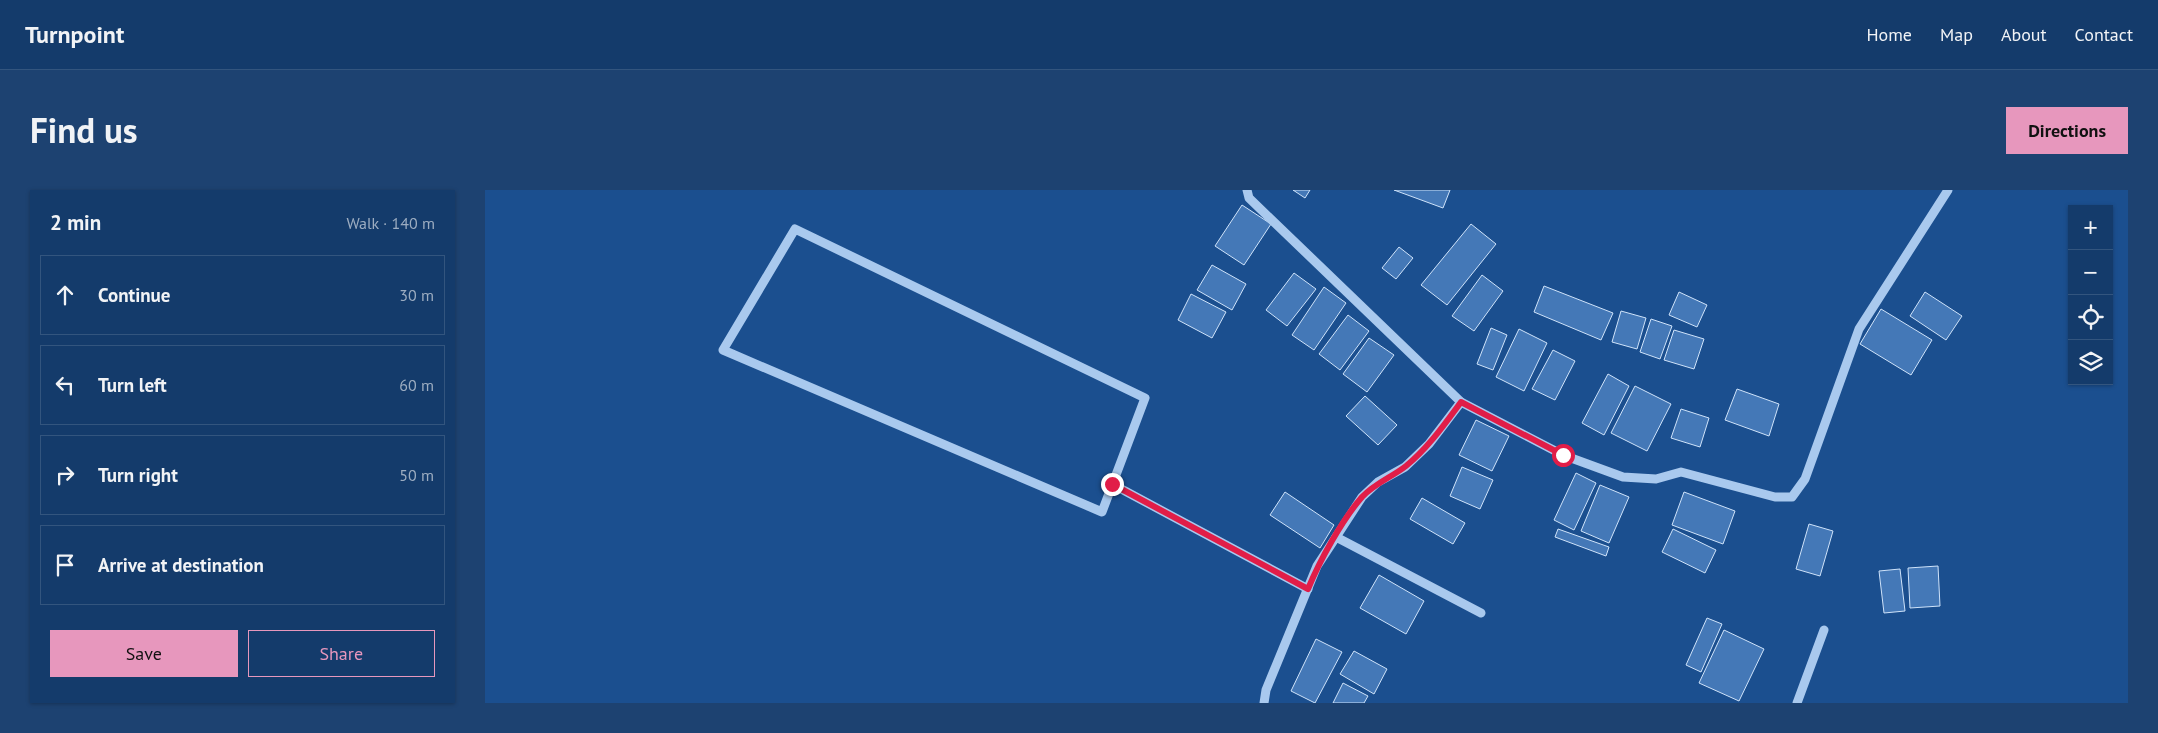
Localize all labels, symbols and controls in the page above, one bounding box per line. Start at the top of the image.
text: Turnpoint [25,19,124,50]
text: Home [1866,23,1912,46]
text: Map [1940,23,1973,46]
text: About [2001,23,2047,46]
text: Contact [2075,23,2133,46]
text: Find us [30,107,138,153]
button: Directions [2006,107,2128,154]
map controls [2068,205,2113,385]
button: + [2068,205,2113,250]
text: 2 min [50,209,101,236]
text: Walk · 140 m [346,213,435,233]
button: − [2068,250,2113,295]
icon: ahead [51,281,79,309]
text: Continue [98,283,170,307]
text: 30 m [399,285,434,305]
button: locate [2068,295,2113,340]
button: layers [2068,340,2113,385]
icon: left [51,371,79,399]
text: Turn left [98,373,167,397]
text: 60 m [399,375,434,395]
route start [1552,444,1575,467]
icon: right [51,461,79,489]
text: Turn right [98,463,178,487]
text: 50 m [399,465,434,485]
route end [1101,473,1124,496]
icon: arrive [51,551,79,579]
text: Arrive at destination [98,553,264,577]
button: Save [50,630,238,677]
button: Share [248,630,435,677]

